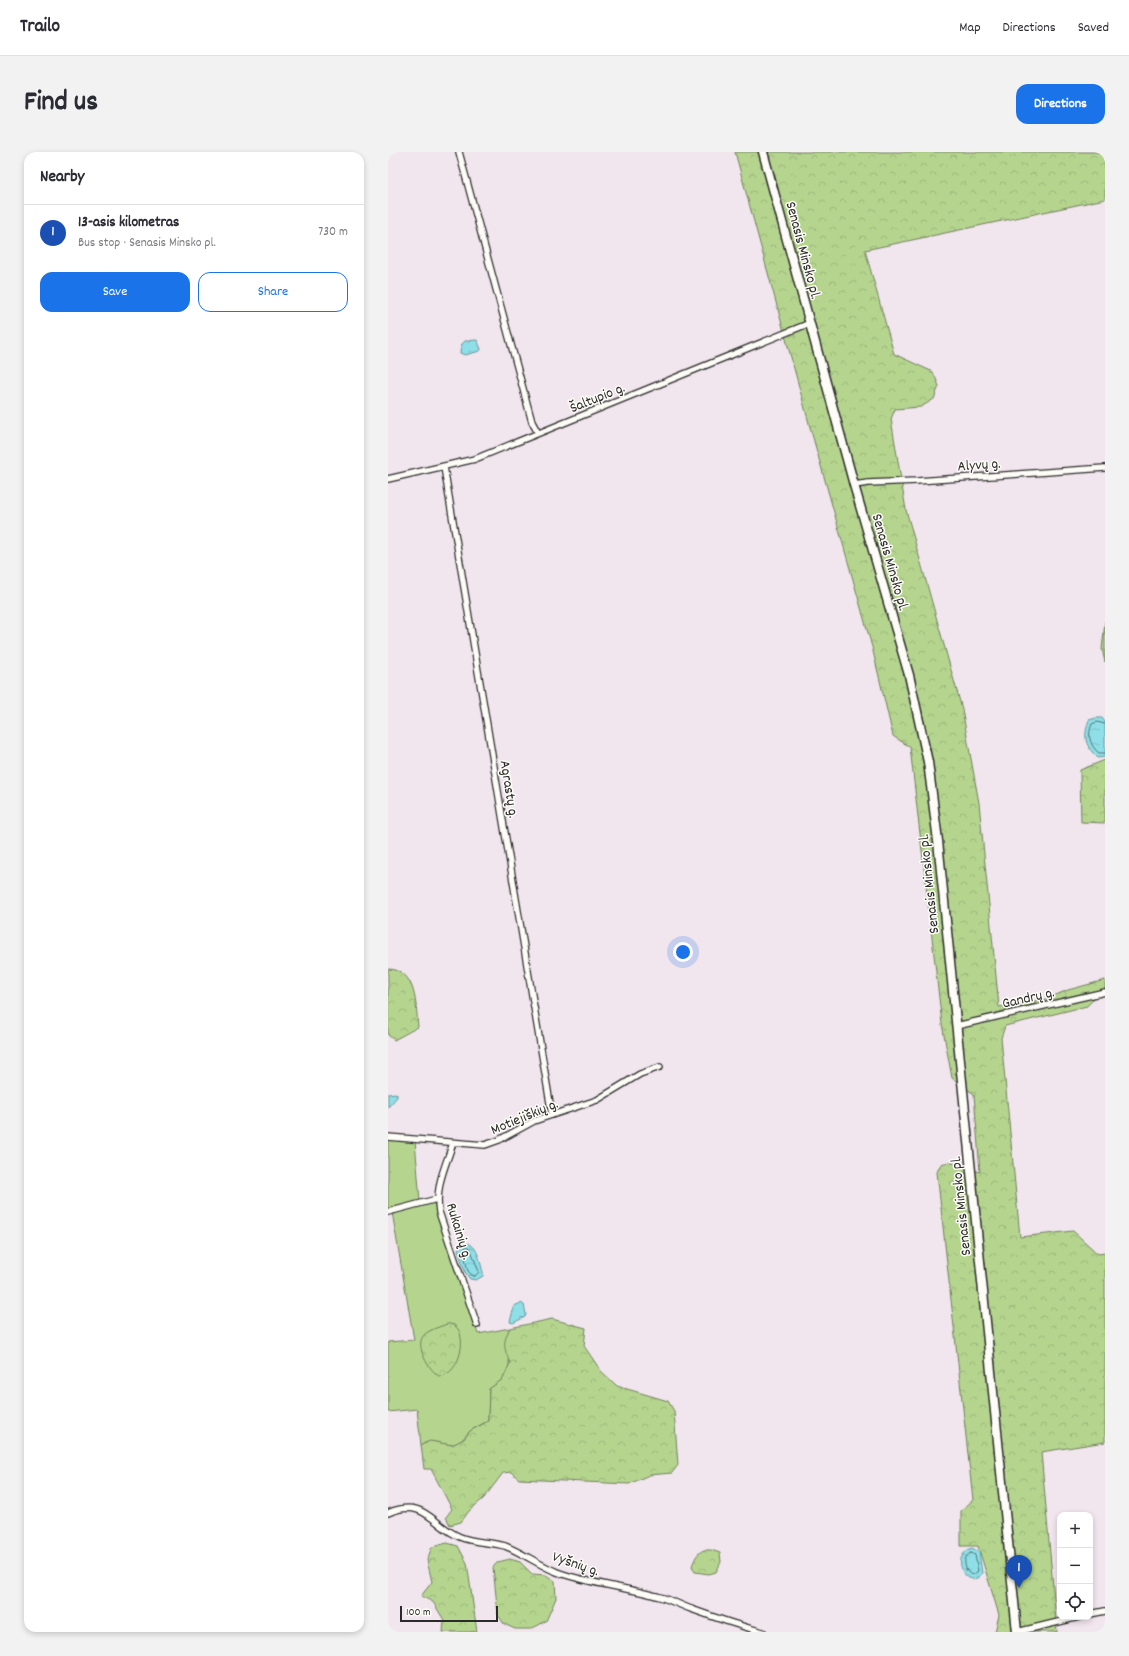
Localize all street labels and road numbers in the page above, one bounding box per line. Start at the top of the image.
street label: Senasis Minsko pl. [778,199,826,302]
street label: Šaltupio g. [567,378,629,420]
street label: Alyvų g. [957,454,1001,478]
street label: Senasis Minsko pl. [865,511,913,614]
street label: Agrastų g. [493,759,523,820]
street label: Senasis Minsko pl. [914,833,946,935]
street label: Gandrų g. [1000,982,1057,1016]
street label: Motiejiškių g. [488,1094,562,1142]
street label: Senasis Minsko pl. [946,1155,978,1257]
street label: Rukainių g. [439,1200,477,1263]
street label: Vyšnių g. [549,1547,602,1583]

